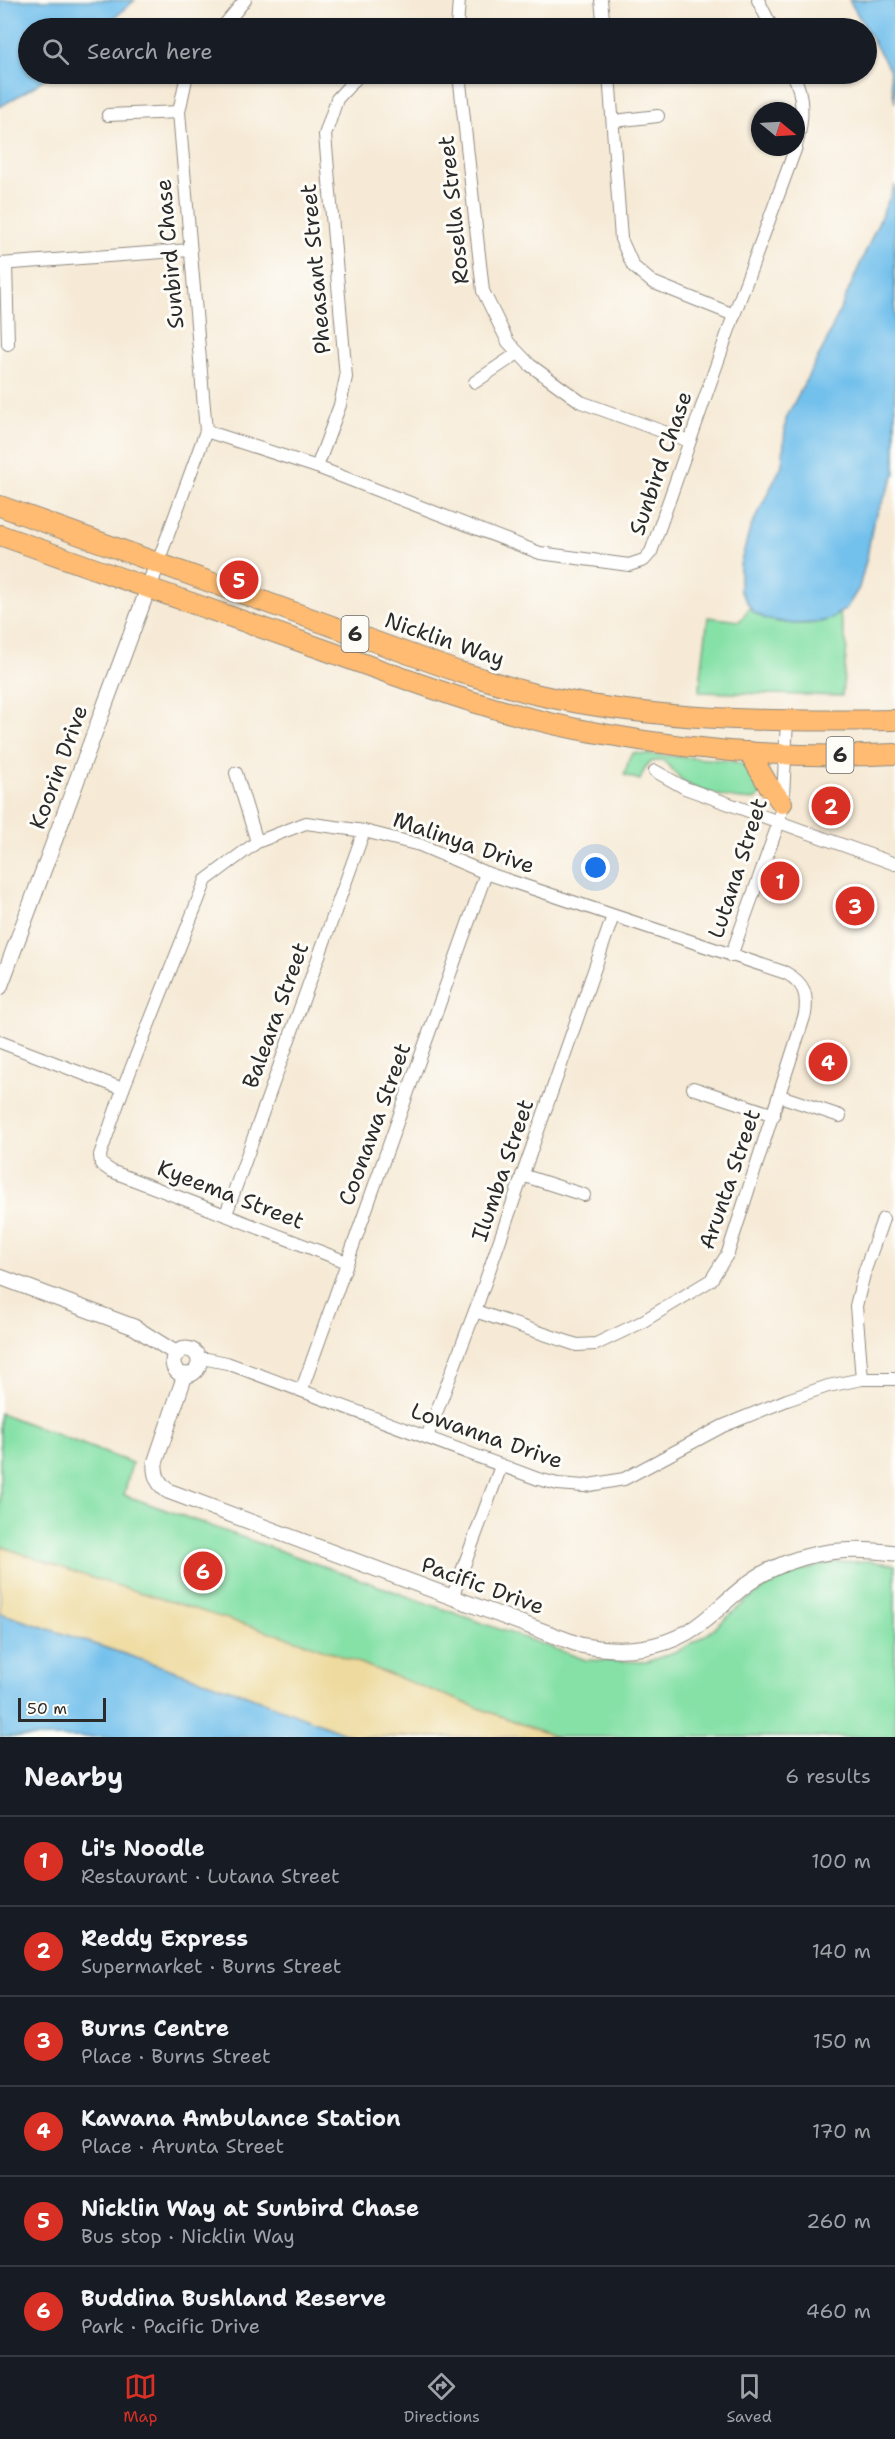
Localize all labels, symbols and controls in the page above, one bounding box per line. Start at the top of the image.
search box [18,18,877,84]
icon: search [39,35,72,68]
text: Search here [87,37,213,66]
north arrow [751,102,805,156]
street label: Rosella Street [431,134,476,286]
street label: Sunbird Chase [148,178,191,330]
street label: Pheasant Street [294,182,337,355]
street label: Sunbird Chase [622,387,699,539]
pin: 5 [220,558,258,602]
street label: Nicklin Way [381,605,509,674]
road number: 6 [342,616,368,652]
street label: Koorin Drive [23,701,94,833]
road number: 6 [826,737,854,773]
pin: 2 [812,784,850,828]
street label: Lutana Street [701,794,774,942]
street label: Malinya Drive [389,805,539,880]
your location [581,853,610,882]
pin: 1 [760,858,800,904]
pin: 3 [836,884,874,928]
street label: Baleara Street [236,938,315,1092]
street label: Coonawa Street [332,1039,417,1209]
pin: 4 [808,1040,848,1084]
street label: Ilumba Street [465,1095,540,1245]
street label: Arunta Street [692,1105,767,1253]
street label: Kyeema Street [153,1153,308,1236]
street label: Lowanna Drive [407,1396,567,1475]
pin: 6 [184,1548,222,1594]
street label: Pacific Drive [417,1550,548,1621]
scale bar [18,1695,106,1722]
text: 50 m [27,1698,67,1719]
text: Nearby [24,1759,123,1794]
text: 6 results [785,1763,871,1789]
text: Li's Noodle [81,1834,205,1863]
text: 1 [39,1848,48,1874]
text: 100 m [811,1848,871,1874]
text: Restaurant · Lutana Street [81,1863,340,1889]
text: Reddy Express [81,1924,248,1953]
text: 2 [37,1938,51,1964]
text: 140 m [812,1938,871,1964]
text: Supermarket · Burns Street [81,1953,342,1979]
text: Burns Centre [81,2014,229,2043]
text: 3 [37,2028,51,2054]
text: 150 m [813,2028,871,2054]
text: Place · Burns Street [81,2043,271,2069]
text: Kawana Ambulance Station [81,2104,401,2133]
text: 4 [37,2118,51,2144]
text: 170 m [812,2118,871,2144]
text: Place · Arunta Street [81,2133,284,2159]
text: Nicklin Way at Sunbird Chase [81,2194,419,2223]
text: 5 [37,2208,50,2234]
text: 260 m [806,2208,871,2234]
text: Bus stop · Nicklin Way [81,2223,295,2249]
text: Buddina Bushland Reserve [81,2284,386,2313]
text: 6 [37,2298,51,2324]
text: 460 m [806,2298,871,2324]
text: Park · Pacific Drive [81,2313,260,2339]
tab: Map [123,2370,157,2427]
tab: Directions [404,2370,480,2427]
tab: Saved [726,2370,772,2427]

